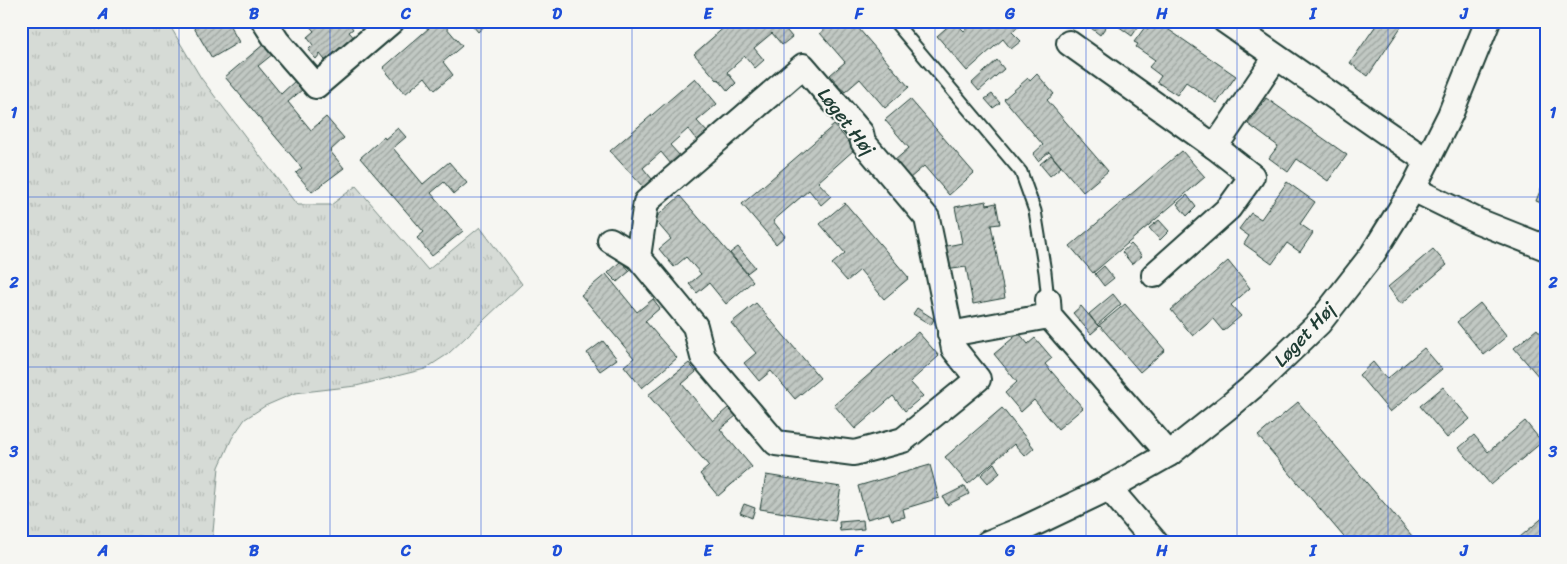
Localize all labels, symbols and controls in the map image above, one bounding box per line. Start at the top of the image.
text: A [97,0,108,28]
text: B [249,0,260,28]
text: C [400,0,412,28]
text: D [552,0,562,28]
text: E [704,0,714,28]
text: F [854,0,865,28]
text: G [1004,0,1016,28]
text: H [1155,0,1168,28]
text: I [1309,0,1318,28]
text: J [1459,0,1469,28]
street label: Løget Høj [809,80,885,164]
text: 1 [11,98,18,127]
text: 1 [1550,98,1557,127]
text: 2 [8,268,19,297]
text: 2 [1547,268,1558,297]
street label: Løget Høj [1265,293,1345,375]
text: 3 [9,437,19,466]
text: 3 [1548,437,1558,466]
text: A [97,536,108,564]
text: B [249,536,260,564]
text: C [400,536,412,564]
text: D [552,536,562,564]
text: E [704,536,714,564]
text: F [854,536,865,564]
text: G [1004,536,1016,564]
text: H [1155,536,1168,564]
text: I [1309,536,1318,564]
text: J [1459,536,1469,564]

